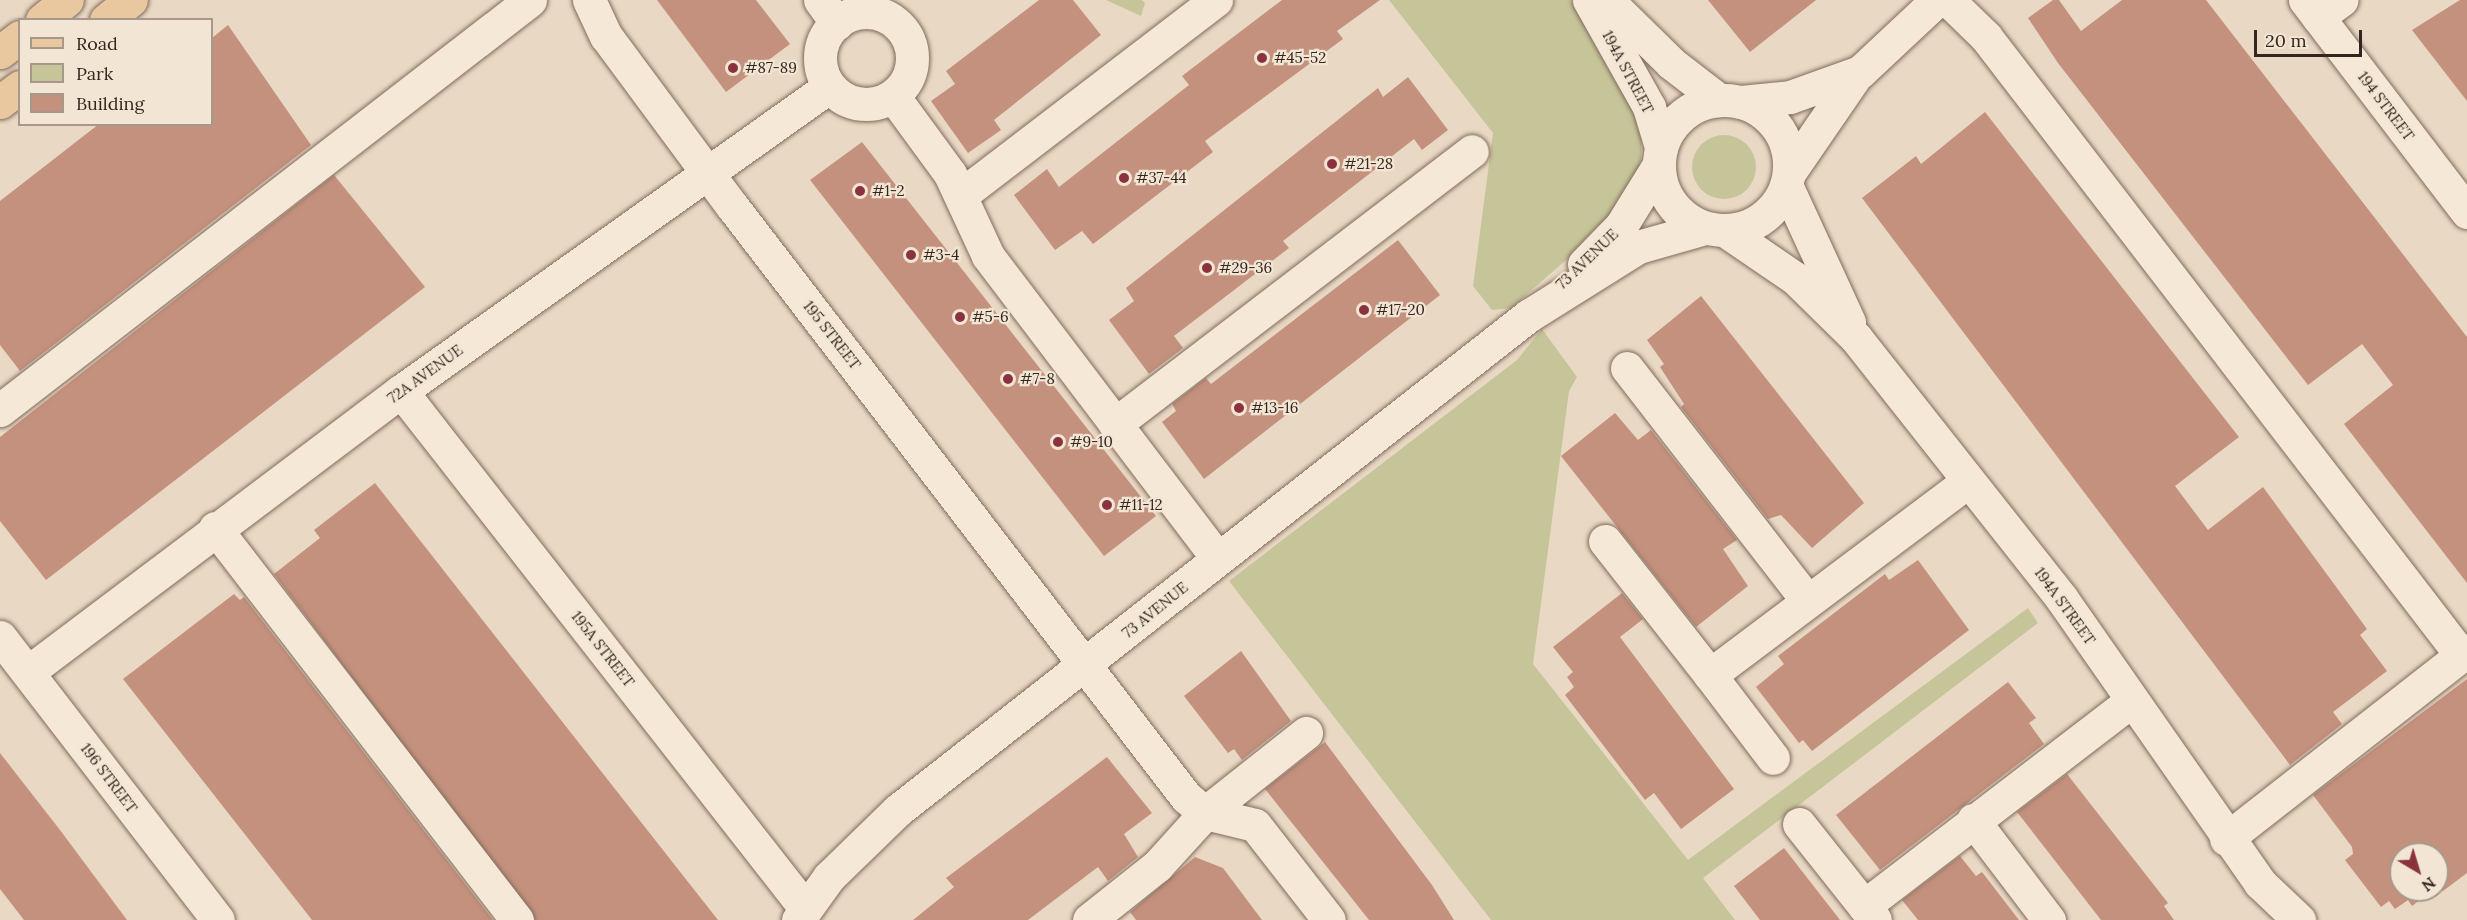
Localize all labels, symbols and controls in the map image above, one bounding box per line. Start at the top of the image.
legend [18,18,213,126]
scale bar [2257,18,2365,56]
street label: 194A STREET [1599,27,1657,117]
text: 20 m [2265,29,2307,52]
text: Road [76,32,118,55]
place label: #45-52 [1274,49,1326,67]
marker: #45-52 [1255,51,1269,65]
place label: #87-89 [745,59,797,77]
marker: #87-89 [726,61,740,75]
text: Park [76,62,113,85]
street label: 194 STREET [2354,68,2418,144]
text: Building [76,92,144,115]
place label: #21-28 [1344,155,1393,173]
marker: #21-28 [1325,157,1339,171]
place label: #37-44 [1136,169,1187,187]
marker: #37-44 [1117,171,1131,185]
place label: #1-2 [872,182,905,200]
marker: #1-2 [853,184,867,198]
street label: 73 AVENUE [1552,225,1622,293]
place label: #3-4 [923,246,959,264]
marker: #3-4 [904,248,918,262]
place label: #29-36 [1219,259,1272,277]
marker: #29-36 [1200,261,1214,275]
street label: 195 STREET [800,297,864,373]
place label: #17-20 [1376,301,1425,319]
marker: #17-20 [1357,303,1371,317]
place label: #5-6 [972,308,1009,326]
marker: #5-6 [953,310,967,324]
street label: 72A AVENUE [384,341,466,407]
place label: #7-8 [1020,370,1055,388]
marker: #7-8 [1001,372,1015,386]
place label: #13-16 [1251,399,1298,417]
marker: #13-16 [1232,401,1246,415]
place label: #9-10 [1070,433,1113,451]
marker: #9-10 [1051,435,1065,449]
place label: #11-12 [1119,496,1163,514]
marker: #11-12 [1100,498,1114,512]
street label: 194A STREET [2031,564,2099,648]
street label: 73 AVENUE [1119,578,1191,642]
street label: 195A STREET [568,607,638,691]
street label: 196 STREET [77,740,141,816]
north arrow [2389,842,2449,902]
text: N [2418,873,2440,896]

